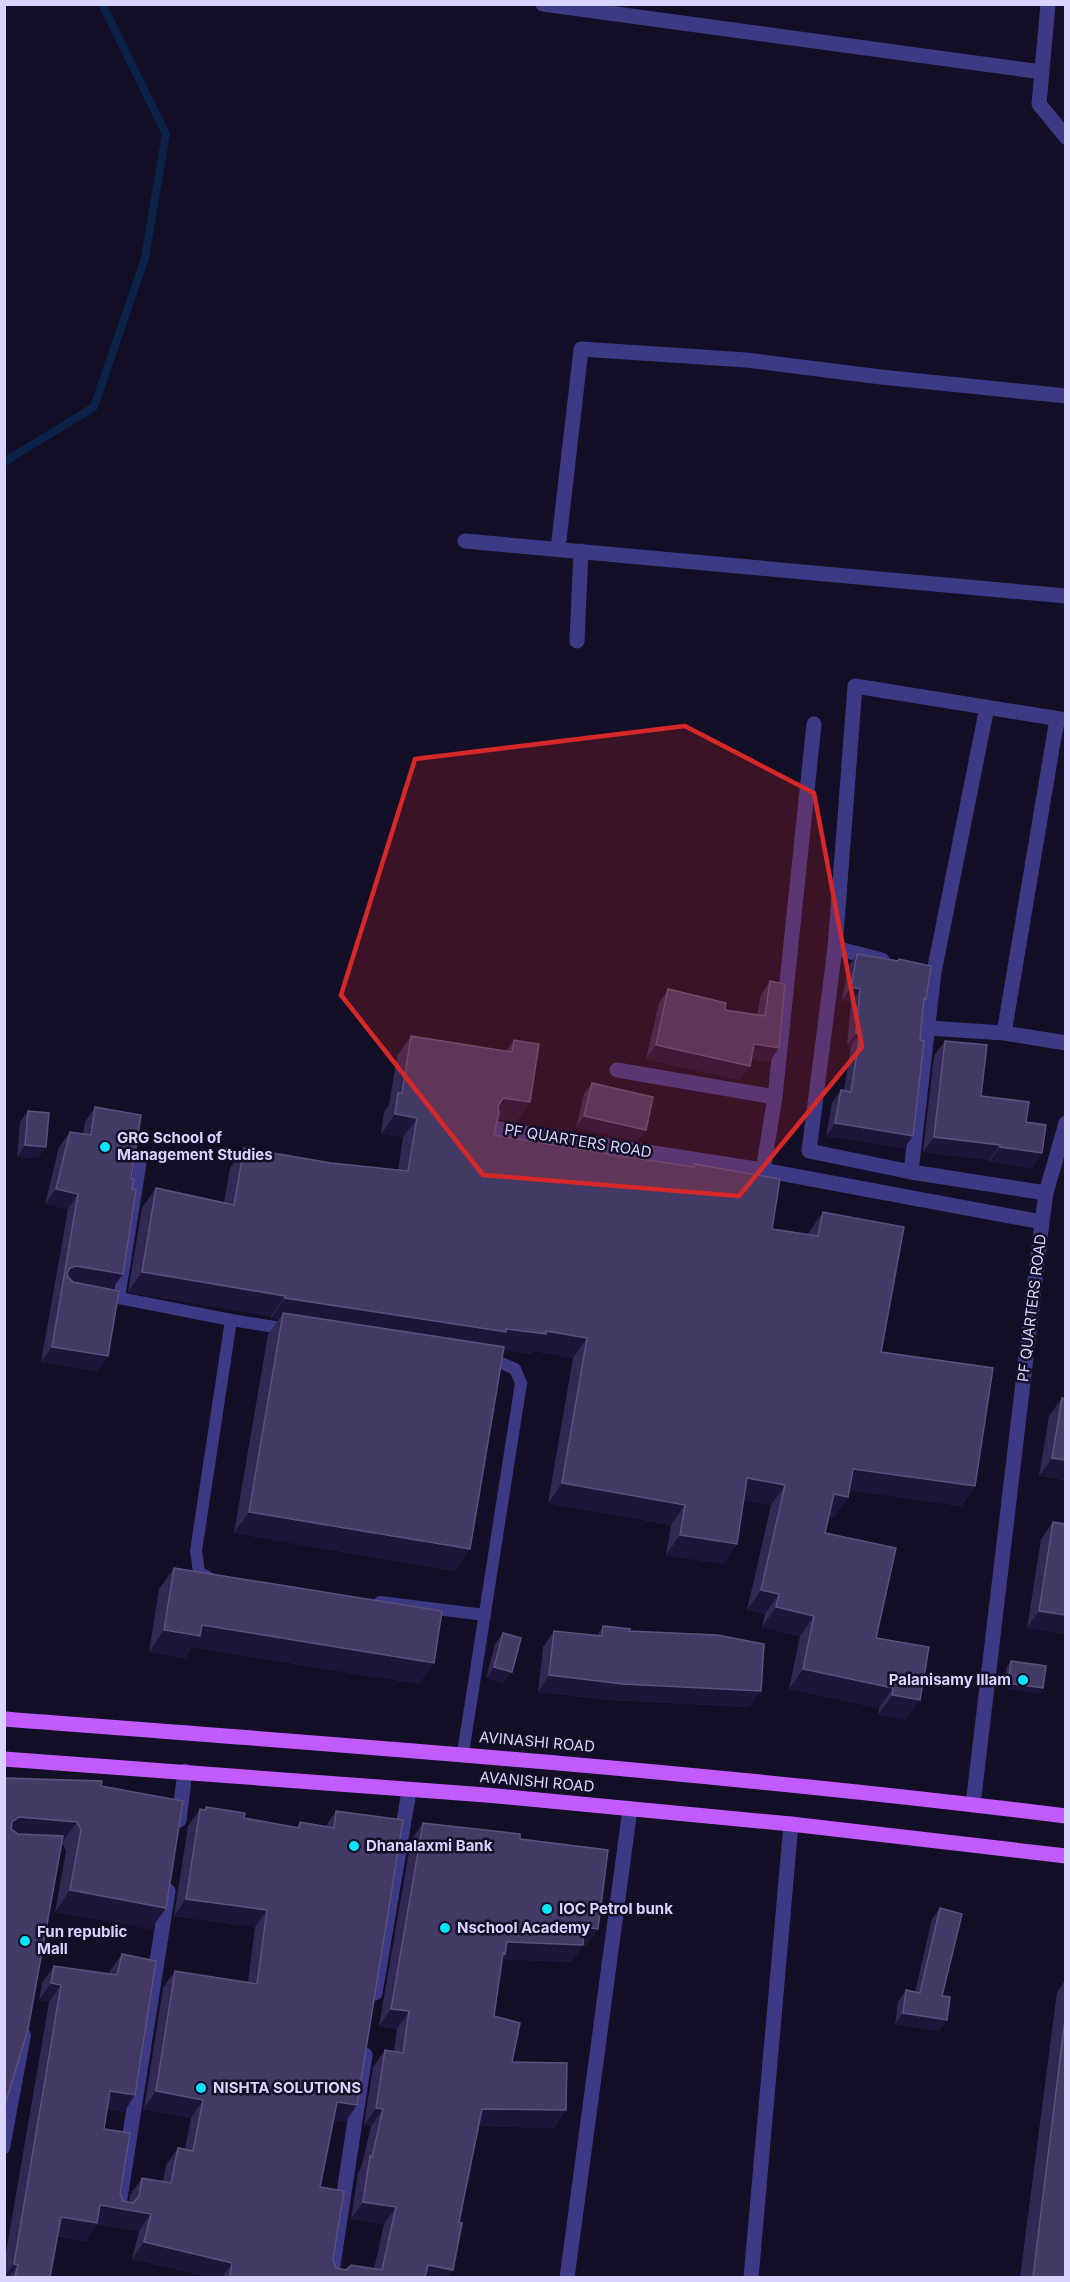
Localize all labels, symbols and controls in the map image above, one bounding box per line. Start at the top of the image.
street label: PF QUARTERS ROAD [503,1119,653,1162]
place label: GRG School of Management Studies [117,1128,273,1164]
marker: GRG School of Management Studies [98,1140,112,1154]
street label: PF QUARTERS ROAD [1013,1233,1050,1383]
place label: Palanisamy Illam [889,1670,1011,1689]
marker: Palanisamy Illam [1016,1673,1030,1687]
street label: AVINASHI ROAD [478,1727,596,1756]
street label: AVANISHI ROAD [479,1767,595,1796]
place label: Dhanalaxmi Bank [366,1836,493,1855]
marker: Dhanalaxmi Bank [347,1839,361,1853]
place label: IOC Petrol bunk [559,1899,673,1918]
marker: IOC Petrol bunk [540,1902,554,1916]
place label: Nschool Academy [457,1918,590,1937]
marker: Nschool Academy [438,1921,452,1935]
place label: Fun republic Mall [37,1922,128,1958]
marker: Fun republic Mall [18,1934,32,1948]
place label: NISHTA SOLUTIONS [213,2078,361,2097]
marker: NISHTA SOLUTIONS [194,2081,208,2095]

